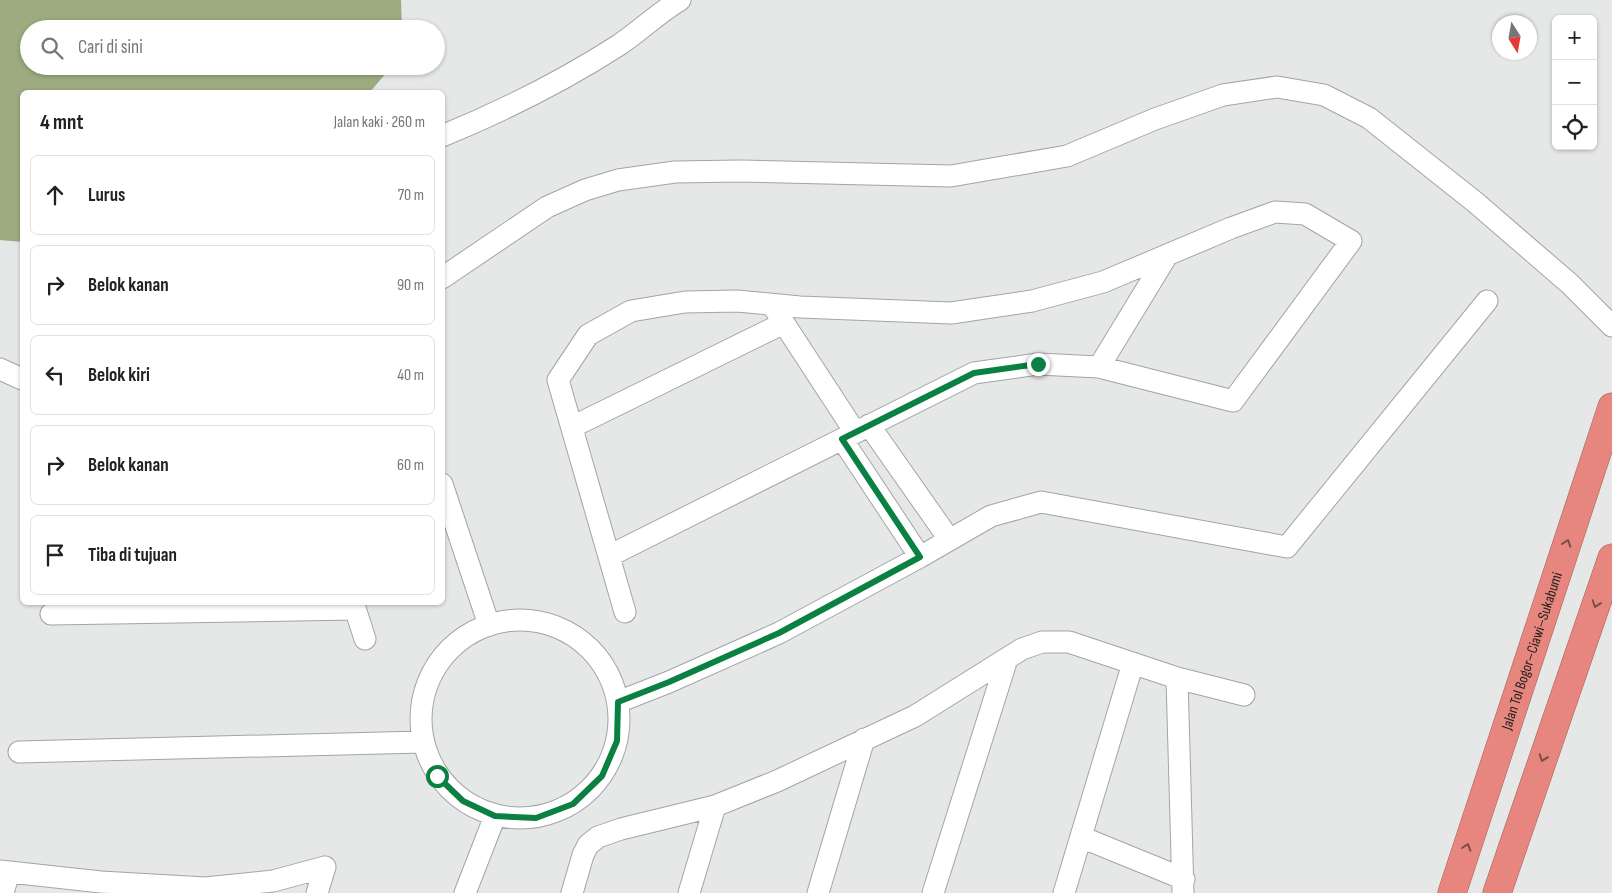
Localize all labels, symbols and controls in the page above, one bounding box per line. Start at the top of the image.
north arrow [1492,15,1537,60]
map controls [1552,15,1597,150]
button: + [1552,15,1597,60]
search box [20,20,445,75]
icon: search [38,34,66,62]
text: Cari di sini [78,36,143,59]
button: − [1552,60,1597,105]
button: locate [1552,105,1597,150]
text: 4 mnt [40,110,83,135]
text: Jalan kaki · 260 m [334,113,425,132]
icon: ahead [41,181,69,209]
text: Lurus [88,184,125,207]
text: 70 m [398,186,424,205]
icon: right [41,271,69,299]
text: Belok kanan [88,274,169,297]
text: 90 m [397,276,424,295]
route end [1027,353,1050,376]
icon: left [41,361,69,389]
text: Belok kiri [88,364,150,387]
text: 40 m [397,366,424,385]
icon: right [41,451,69,479]
text: Belok kanan [88,454,169,477]
text: 60 m [397,456,424,475]
one-way arrow [1562,539,1572,548]
icon: arrive [41,541,69,569]
text: Tiba di tujuan [88,544,177,567]
street label: Jalan Tol Bogor–Ciawi–Sukabumi [1497,569,1567,733]
one-way arrow [1592,599,1602,608]
one-way arrow [1539,753,1549,761]
route start [426,765,449,788]
one-way arrow [1461,843,1471,851]

